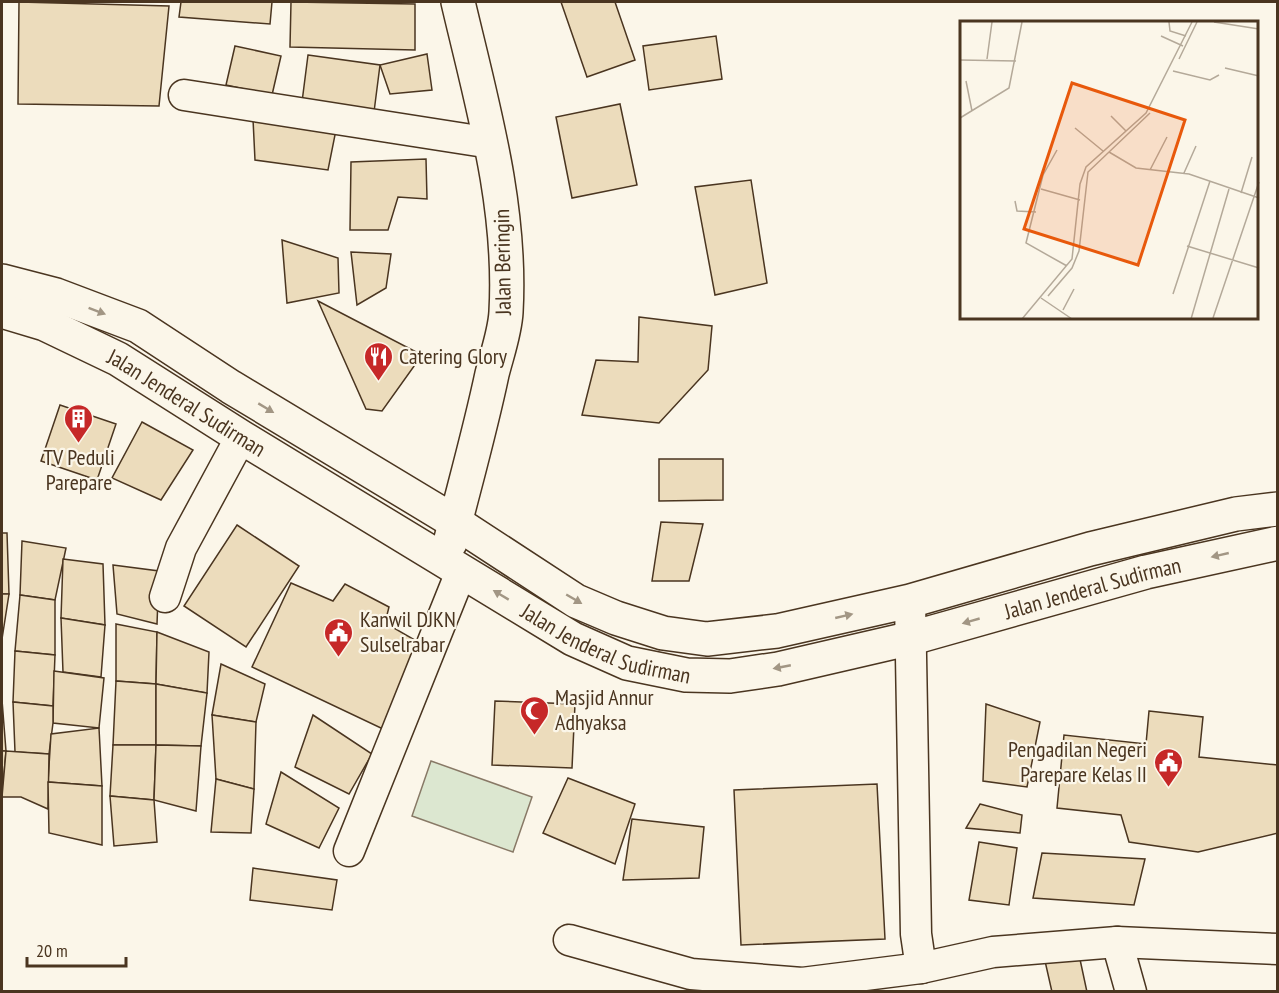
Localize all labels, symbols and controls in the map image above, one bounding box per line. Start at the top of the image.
inset map [960,21,1258,320]
street label: Jalan Beringin [487,209,517,316]
one-way arrow [88,306,106,316]
restaurant icon: Catering Glory [362,340,394,382]
street label: Jalan Jenderal Sudirman [102,342,271,463]
place label: Catering Glory [399,342,508,370]
building icon: TV Peduli Parepare [63,402,95,444]
one-way arrow [258,402,274,413]
place label: TV Peduli Parepare [43,443,115,496]
one-way arrow [1211,550,1229,560]
street label: Jalan Jenderal Sudirman [1000,551,1184,626]
one-way arrow [493,590,509,601]
one-way arrow [566,593,582,604]
street label: Jalan Jenderal Sudirman [515,596,693,690]
place label: Kanwil DJKN Sulselrabar [360,605,456,658]
one-way arrow [835,611,854,620]
public building icon: Kanwil DJKN Sulselrabar [323,616,355,658]
one-way arrow [962,617,980,627]
one-way arrow [772,663,791,673]
place label: Masjid Annur Adhyaksa [555,683,654,736]
mosque icon: Masjid Annur Adhyaksa [518,694,550,736]
place label: Pengadilan Negeri Parepare Kelas II [1008,735,1147,788]
public building icon: Pengadilan Negeri Parepare Kelas II [1152,746,1184,788]
scale bar [27,930,126,968]
text: 20 m [36,939,68,962]

